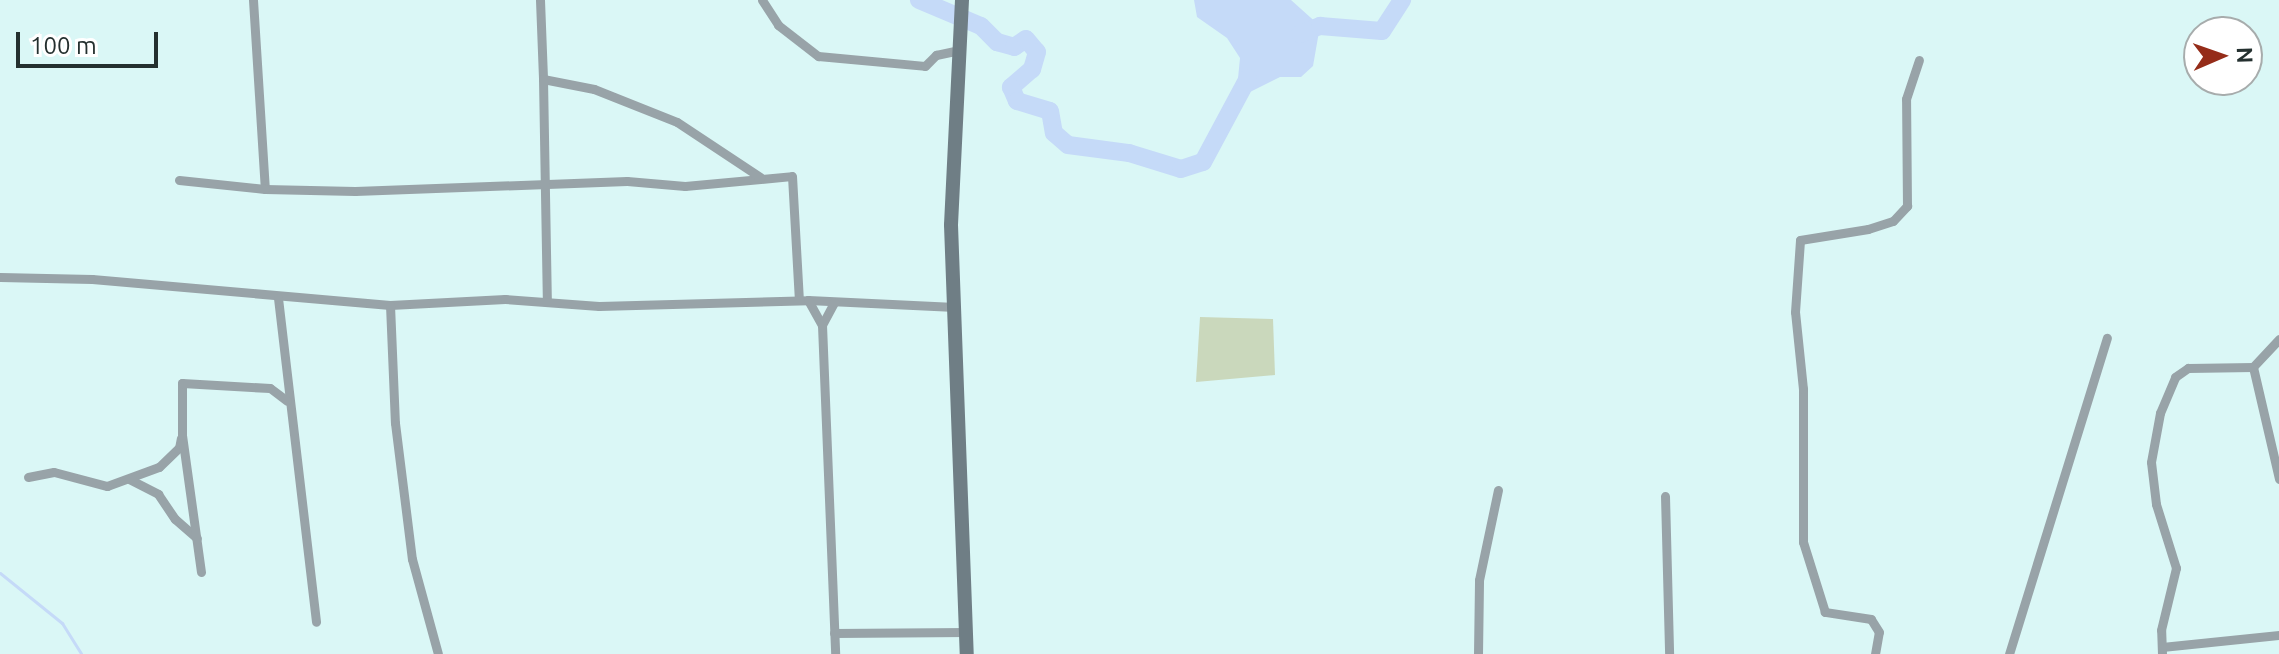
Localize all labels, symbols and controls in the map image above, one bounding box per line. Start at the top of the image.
scale bar [20,16,162,66]
north arrow [2183,16,2263,96]
text: 100 m [30,32,97,59]
text: N [2233,47,2258,64]

